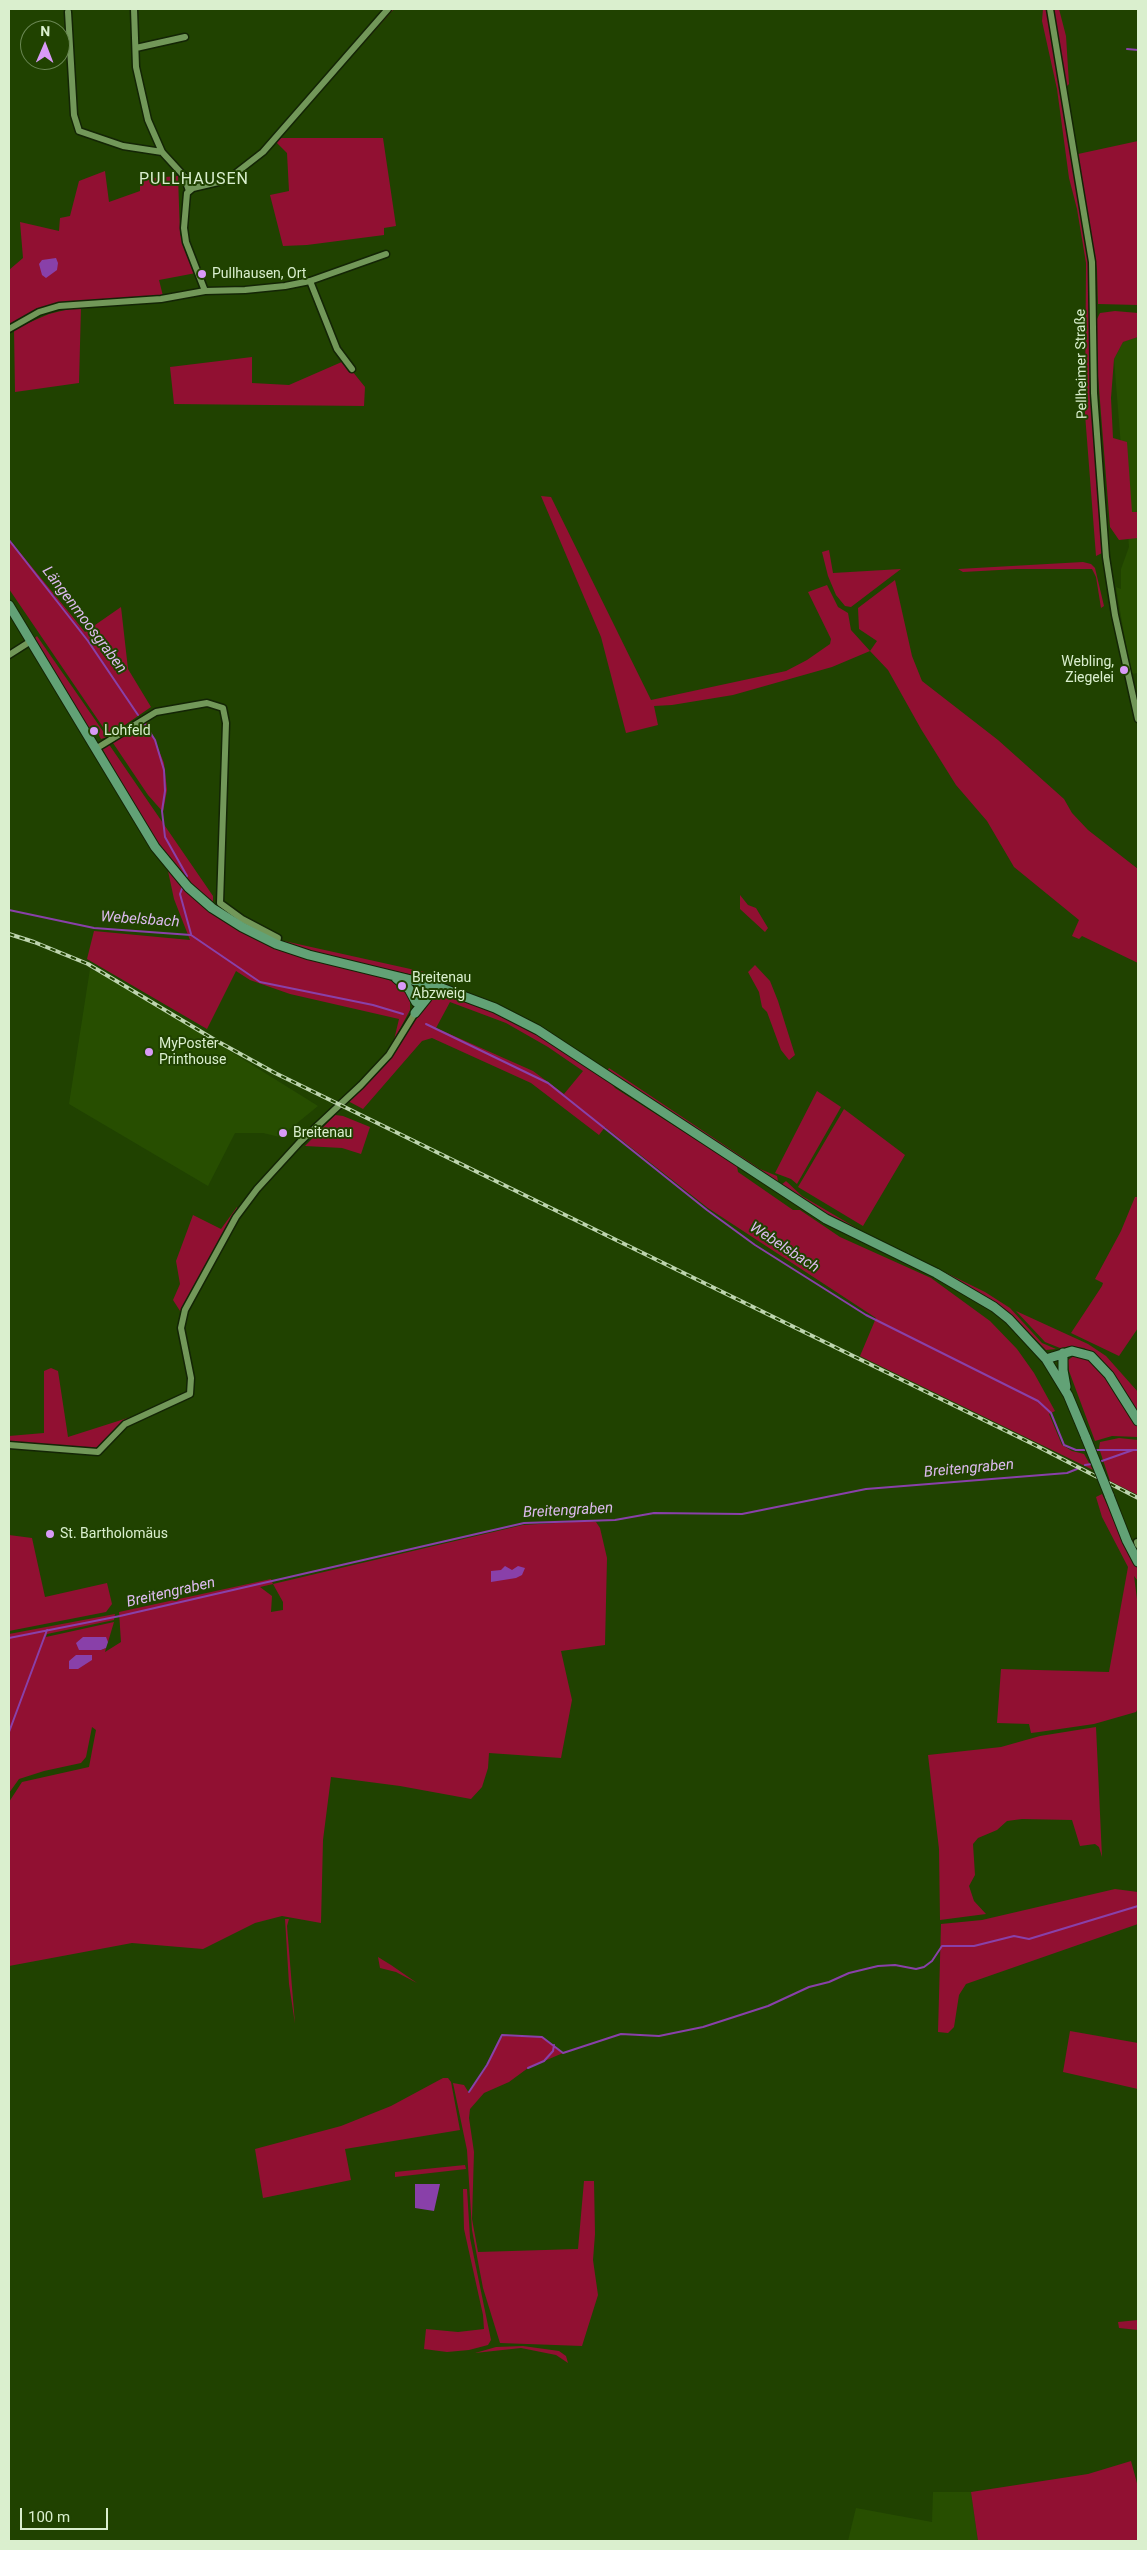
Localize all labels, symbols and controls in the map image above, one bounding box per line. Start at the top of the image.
north arrow [20,20,70,70]
text: N [40,23,50,39]
district label: PULLHAUSEN [138,170,250,190]
place label: Pullhausen, Ort [212,266,306,282]
marker: Pullhausen, Ort [196,268,208,280]
street label: Pellheimer Straße [1073,309,1091,419]
water label: Längenmoosgraben [38,563,130,677]
place label: Webling, Ziegelei [1061,654,1114,686]
marker: Webling, Ziegelei [1118,664,1130,676]
place label: Lohfeld [104,723,151,739]
marker: Lohfeld [88,725,100,737]
water label: Webelsbach [100,908,180,932]
place label: Breitenau Abzweig [412,970,471,1002]
marker: Breitenau Abzweig [396,980,408,992]
place label: MyPoster Printhouse [159,1036,226,1068]
marker: MyPoster Printhouse [143,1046,155,1058]
place label: Breitenau [293,1125,352,1141]
marker: Breitenau [277,1127,289,1139]
water label: Webelsbach [746,1219,822,1277]
water label: Breitengraben [923,1456,1015,1482]
water label: Breitengraben [522,1500,614,1522]
place label: St. Bartholomäus [60,1526,168,1542]
marker: St. Bartholomäus [44,1528,56,1540]
water label: Breitengraben [125,1574,217,1612]
scale bar [22,2498,110,2530]
text: 100 m [28,2508,70,2526]

